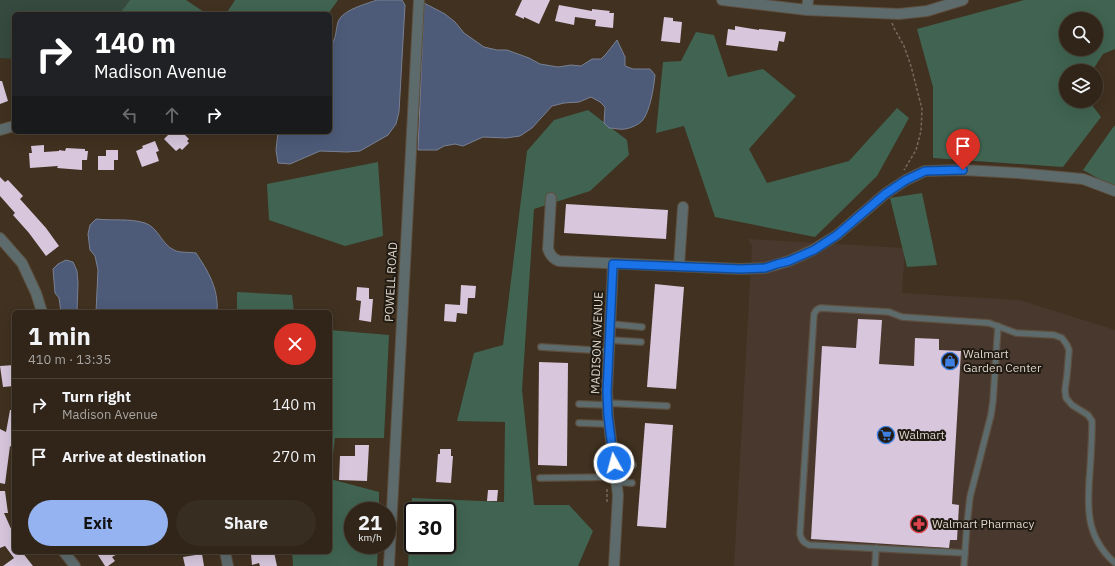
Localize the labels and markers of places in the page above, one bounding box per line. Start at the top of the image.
pin [946,129,980,170]
place label: Walmart Garden Center [963,346,1042,375]
shop icon: Walmart Garden Center [940,351,960,371]
supermarket icon: Walmart [876,425,896,445]
place label: Walmart [899,427,945,442]
pharmacy icon: Walmart Pharmacy [909,514,929,534]
place label: Walmart Pharmacy [932,516,1034,531]

